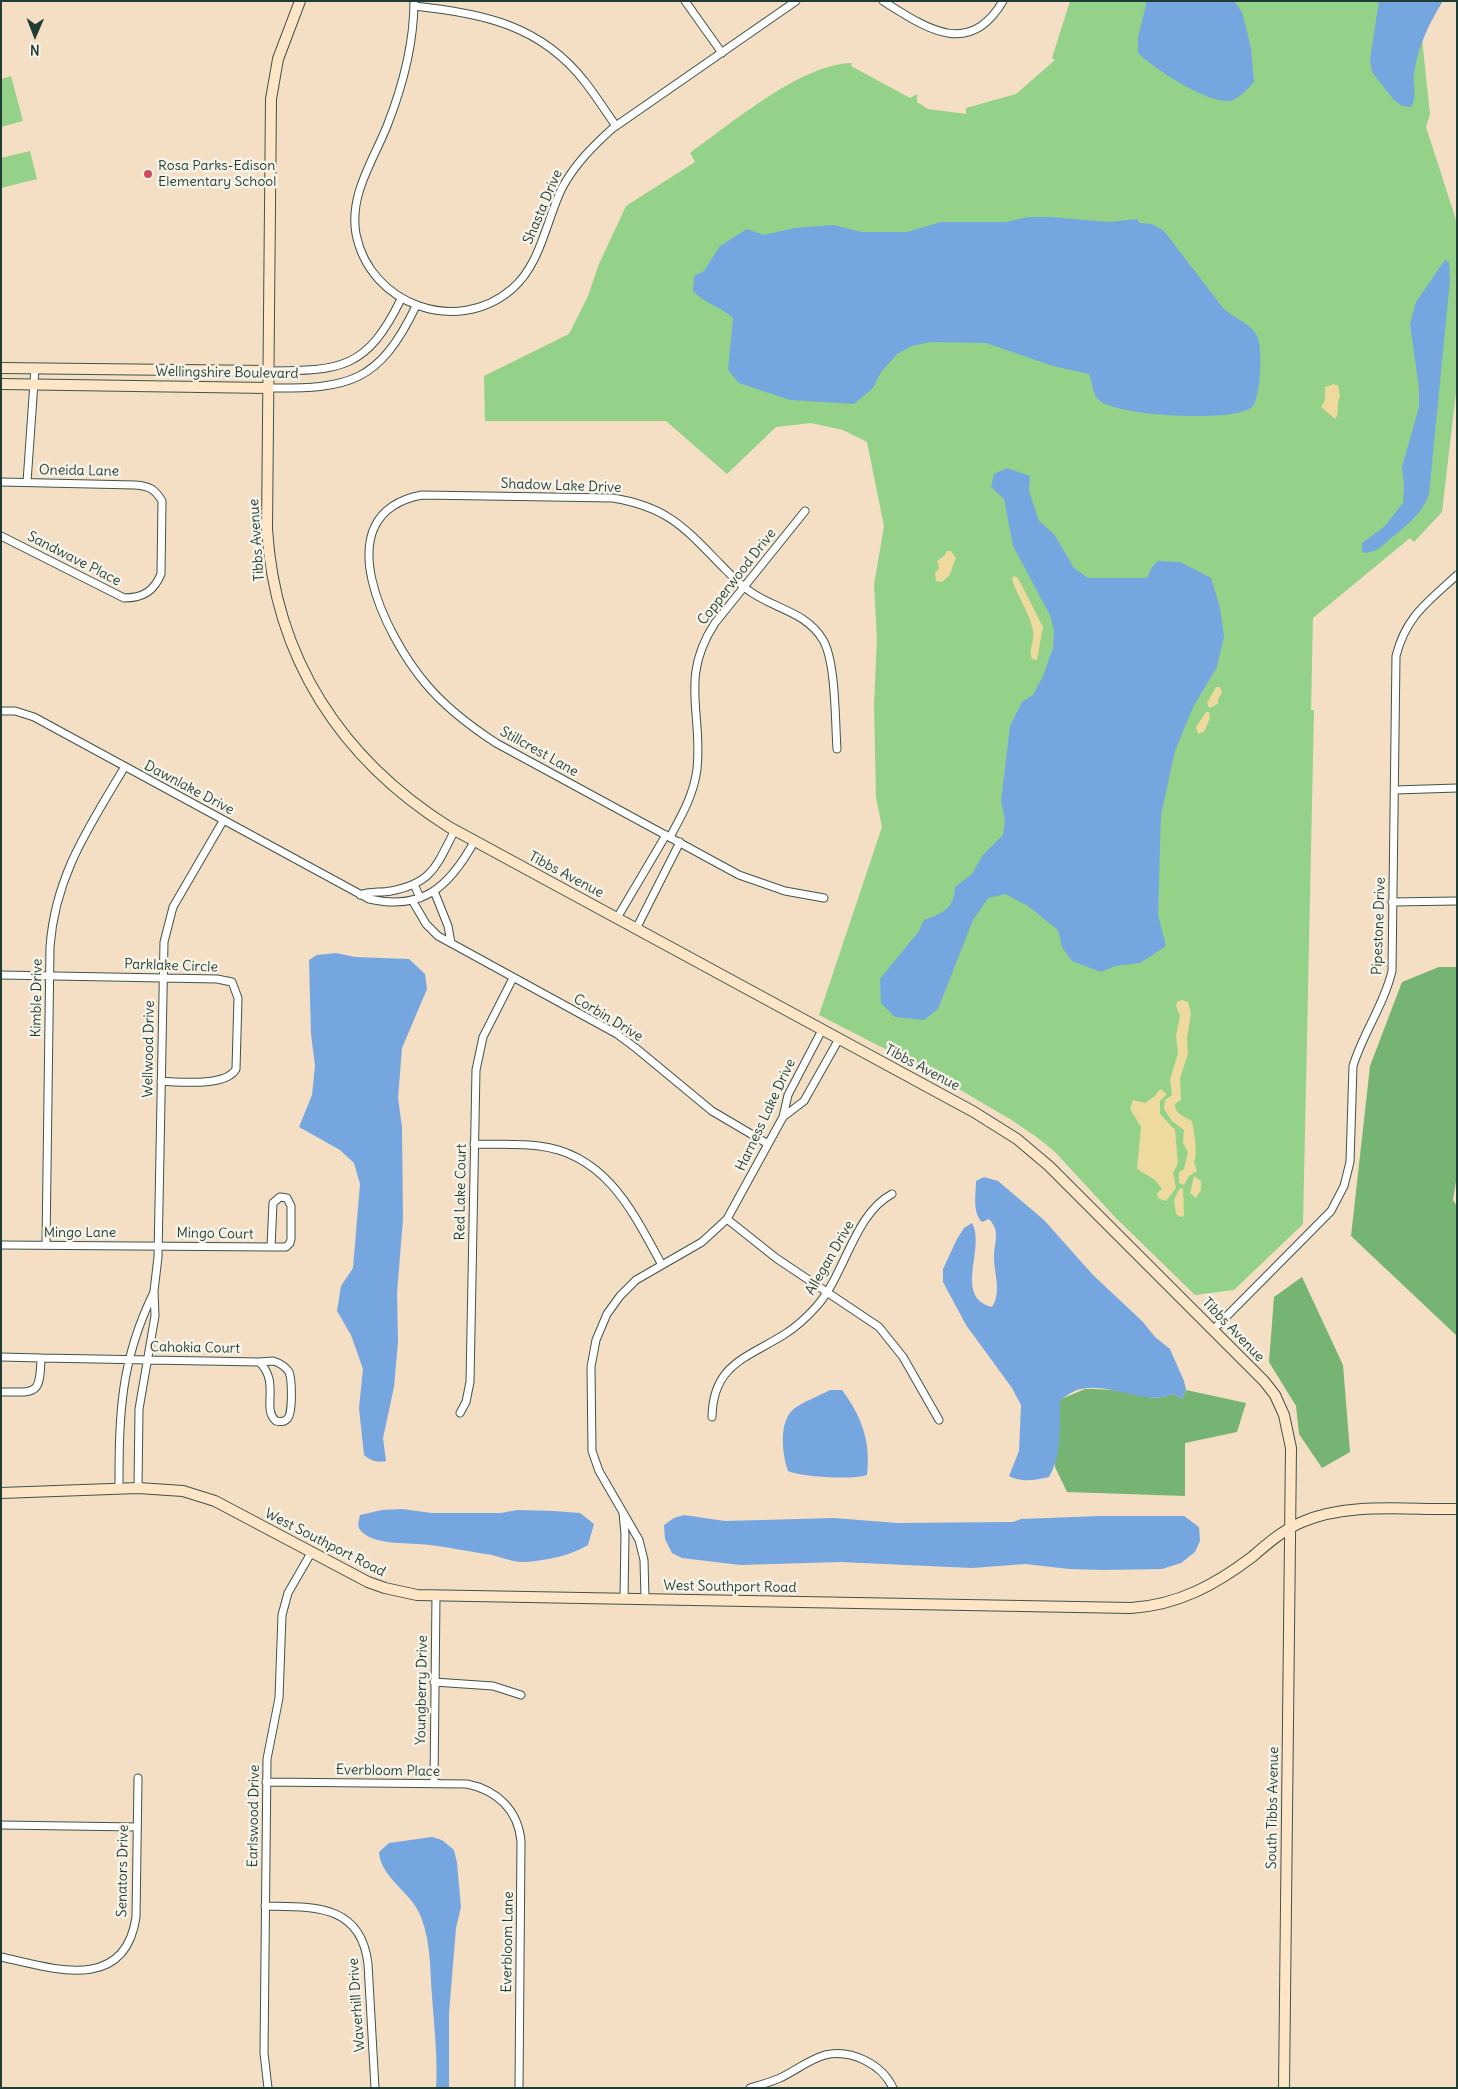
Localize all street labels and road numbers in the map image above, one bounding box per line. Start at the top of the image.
street label: Shasta Drive [520,167,566,247]
street label: Wellingshire Boulevard [155,363,299,383]
street label: Oneida Lane [39,462,119,480]
street label: Shadow Lake Drive [500,475,622,497]
street label: Tibbs Avenue [246,498,268,582]
street label: Copperwood Drive [694,526,780,628]
street label: Sandwave Place [24,528,124,590]
street label: Stillcrest Lane [497,724,581,780]
street label: Dawnlake Drive [141,757,237,819]
street label: Tibbs Avenue [526,848,606,902]
street label: Pipestone Drive [1369,877,1389,975]
street label: Parklake Circle [124,956,218,976]
street label: Kimble Drive [28,958,46,1038]
street label: Corbin Drive [570,991,646,1045]
street label: Wellwood Drive [140,1000,158,1098]
street label: Tibbs Avenue [882,1041,962,1095]
street label: Harness Lake Drive [733,1056,799,1174]
street label: Red Lake Court [452,1144,470,1240]
street label: Allegan Drive [802,1218,858,1298]
street label: Mingo Lane [44,1225,116,1241]
street label: Mingo Court [176,1225,254,1243]
street label: Tibbs Avenue [1198,1294,1268,1366]
street label: Cahokia Court [150,1339,240,1357]
street label: West Southport Road [262,1505,388,1581]
street label: West Southport Road [663,1577,797,1597]
street label: Youngberry Drive [413,1635,431,1745]
street label: South Tibbs Avenue [1264,1747,1282,1869]
street label: Everbloom Place [336,1762,440,1780]
street label: Earlswood Drive [245,1765,263,1867]
street label: Senators Drive [114,1825,132,1917]
street label: Everbloom Lane [499,1891,517,1993]
street label: Waverhill Drive [345,1957,369,2053]

